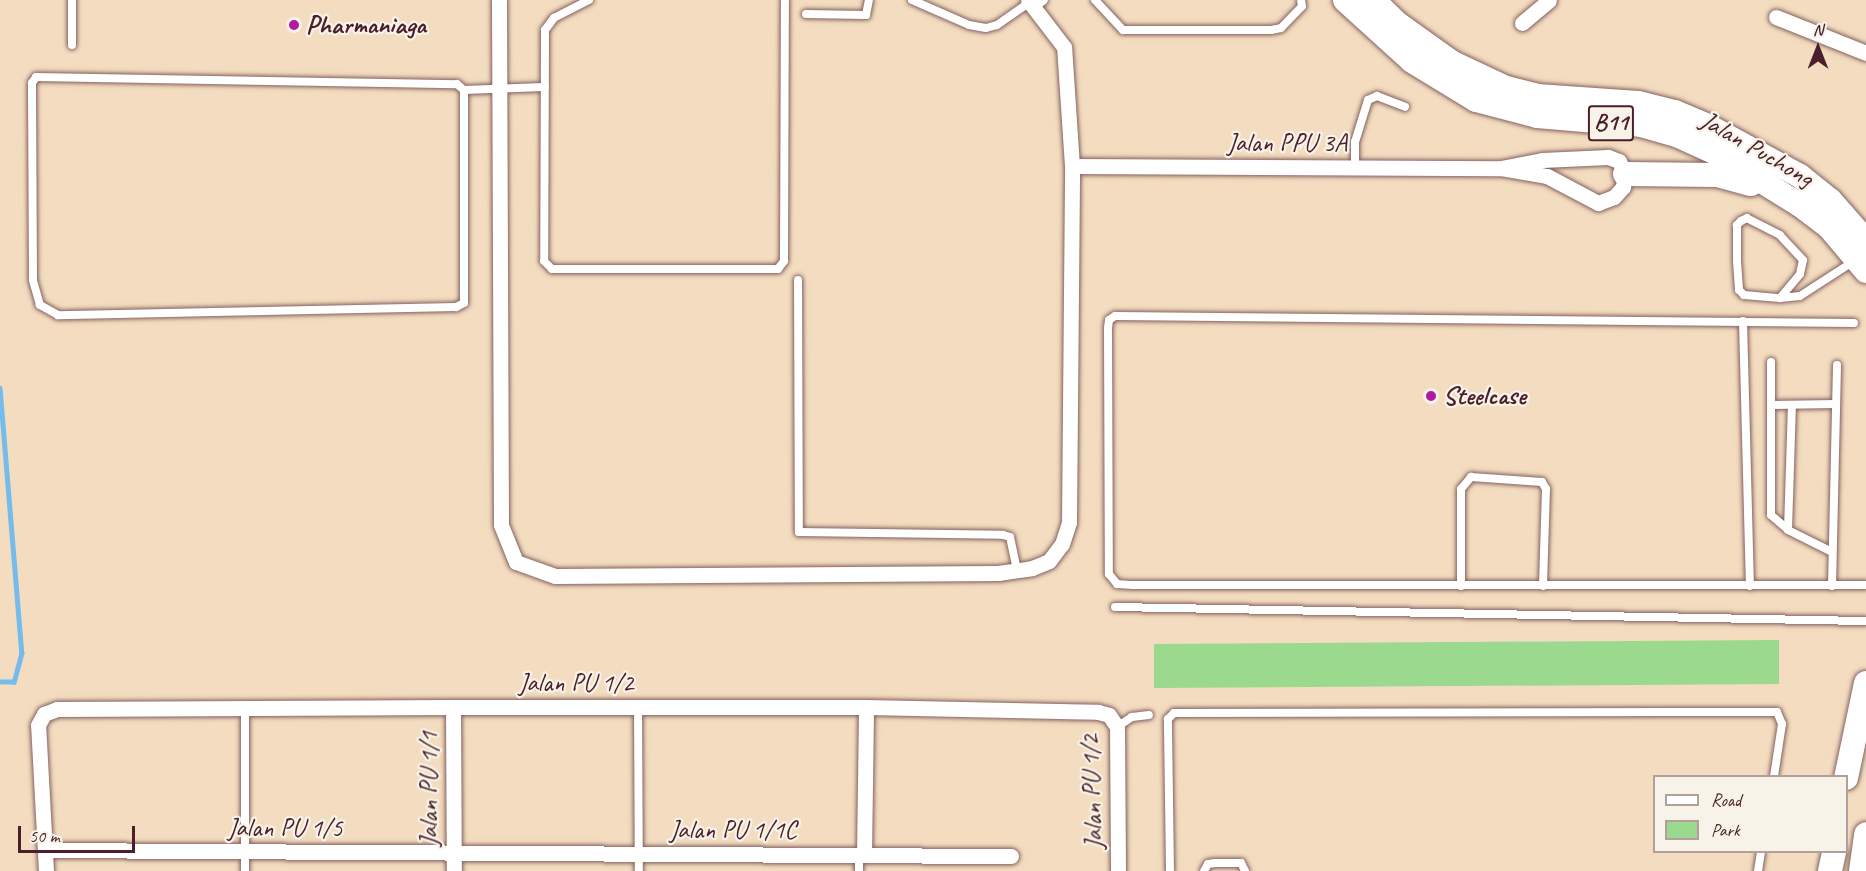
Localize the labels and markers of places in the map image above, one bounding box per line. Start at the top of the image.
place label: Pharmaniaga [306,9,426,41]
marker: Pharmaniaga [287,18,301,32]
place label: Steelcase [1443,380,1526,412]
marker: Steelcase [1424,389,1438,403]

